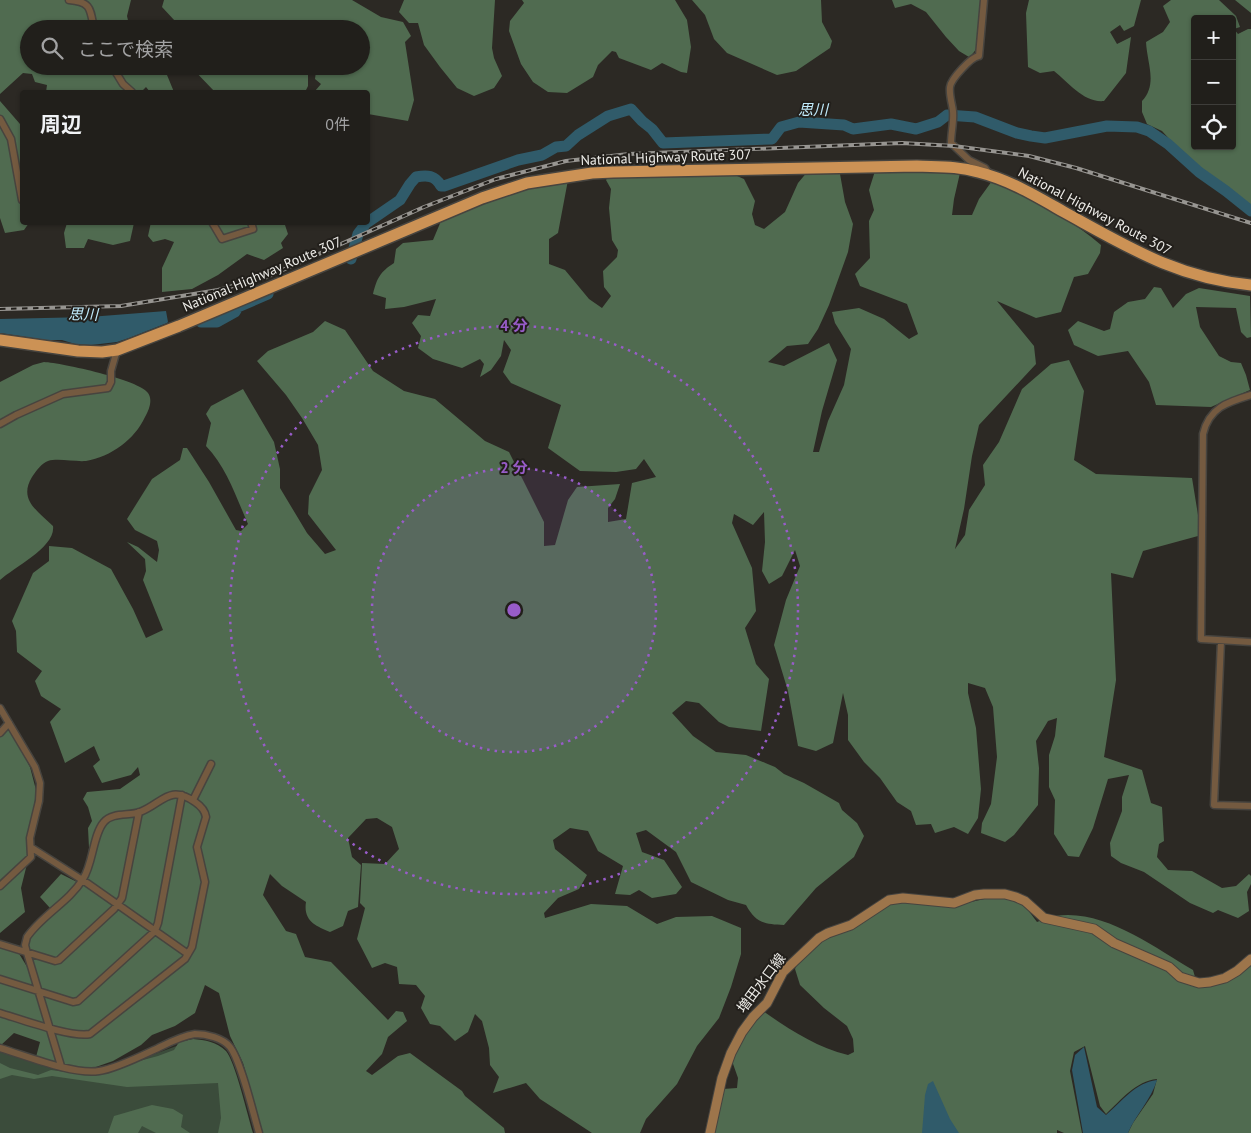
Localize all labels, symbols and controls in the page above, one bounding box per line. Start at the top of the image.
map controls [1191,15,1236,150]
button: + [1191,15,1236,60]
search box [20,20,370,75]
icon: search [38,34,66,62]
text: ここで検索 [78,37,173,61]
button: − [1191,60,1236,105]
water label: 思川 [798,100,830,119]
button: locate [1191,105,1236,150]
text: 周辺 [40,111,82,138]
text: 0件 [325,114,350,134]
street label: National Highway Route 307 [580,145,752,169]
street label: National Highway Route 307 [1015,163,1175,259]
street label: National Highway Route 307 [180,232,344,316]
water label: 思川 [68,304,100,324]
text: 4 分 [500,316,528,335]
text: 2 分 [500,458,528,477]
centre of rings [505,601,523,619]
street label: 増田水口線 [733,950,789,1016]

